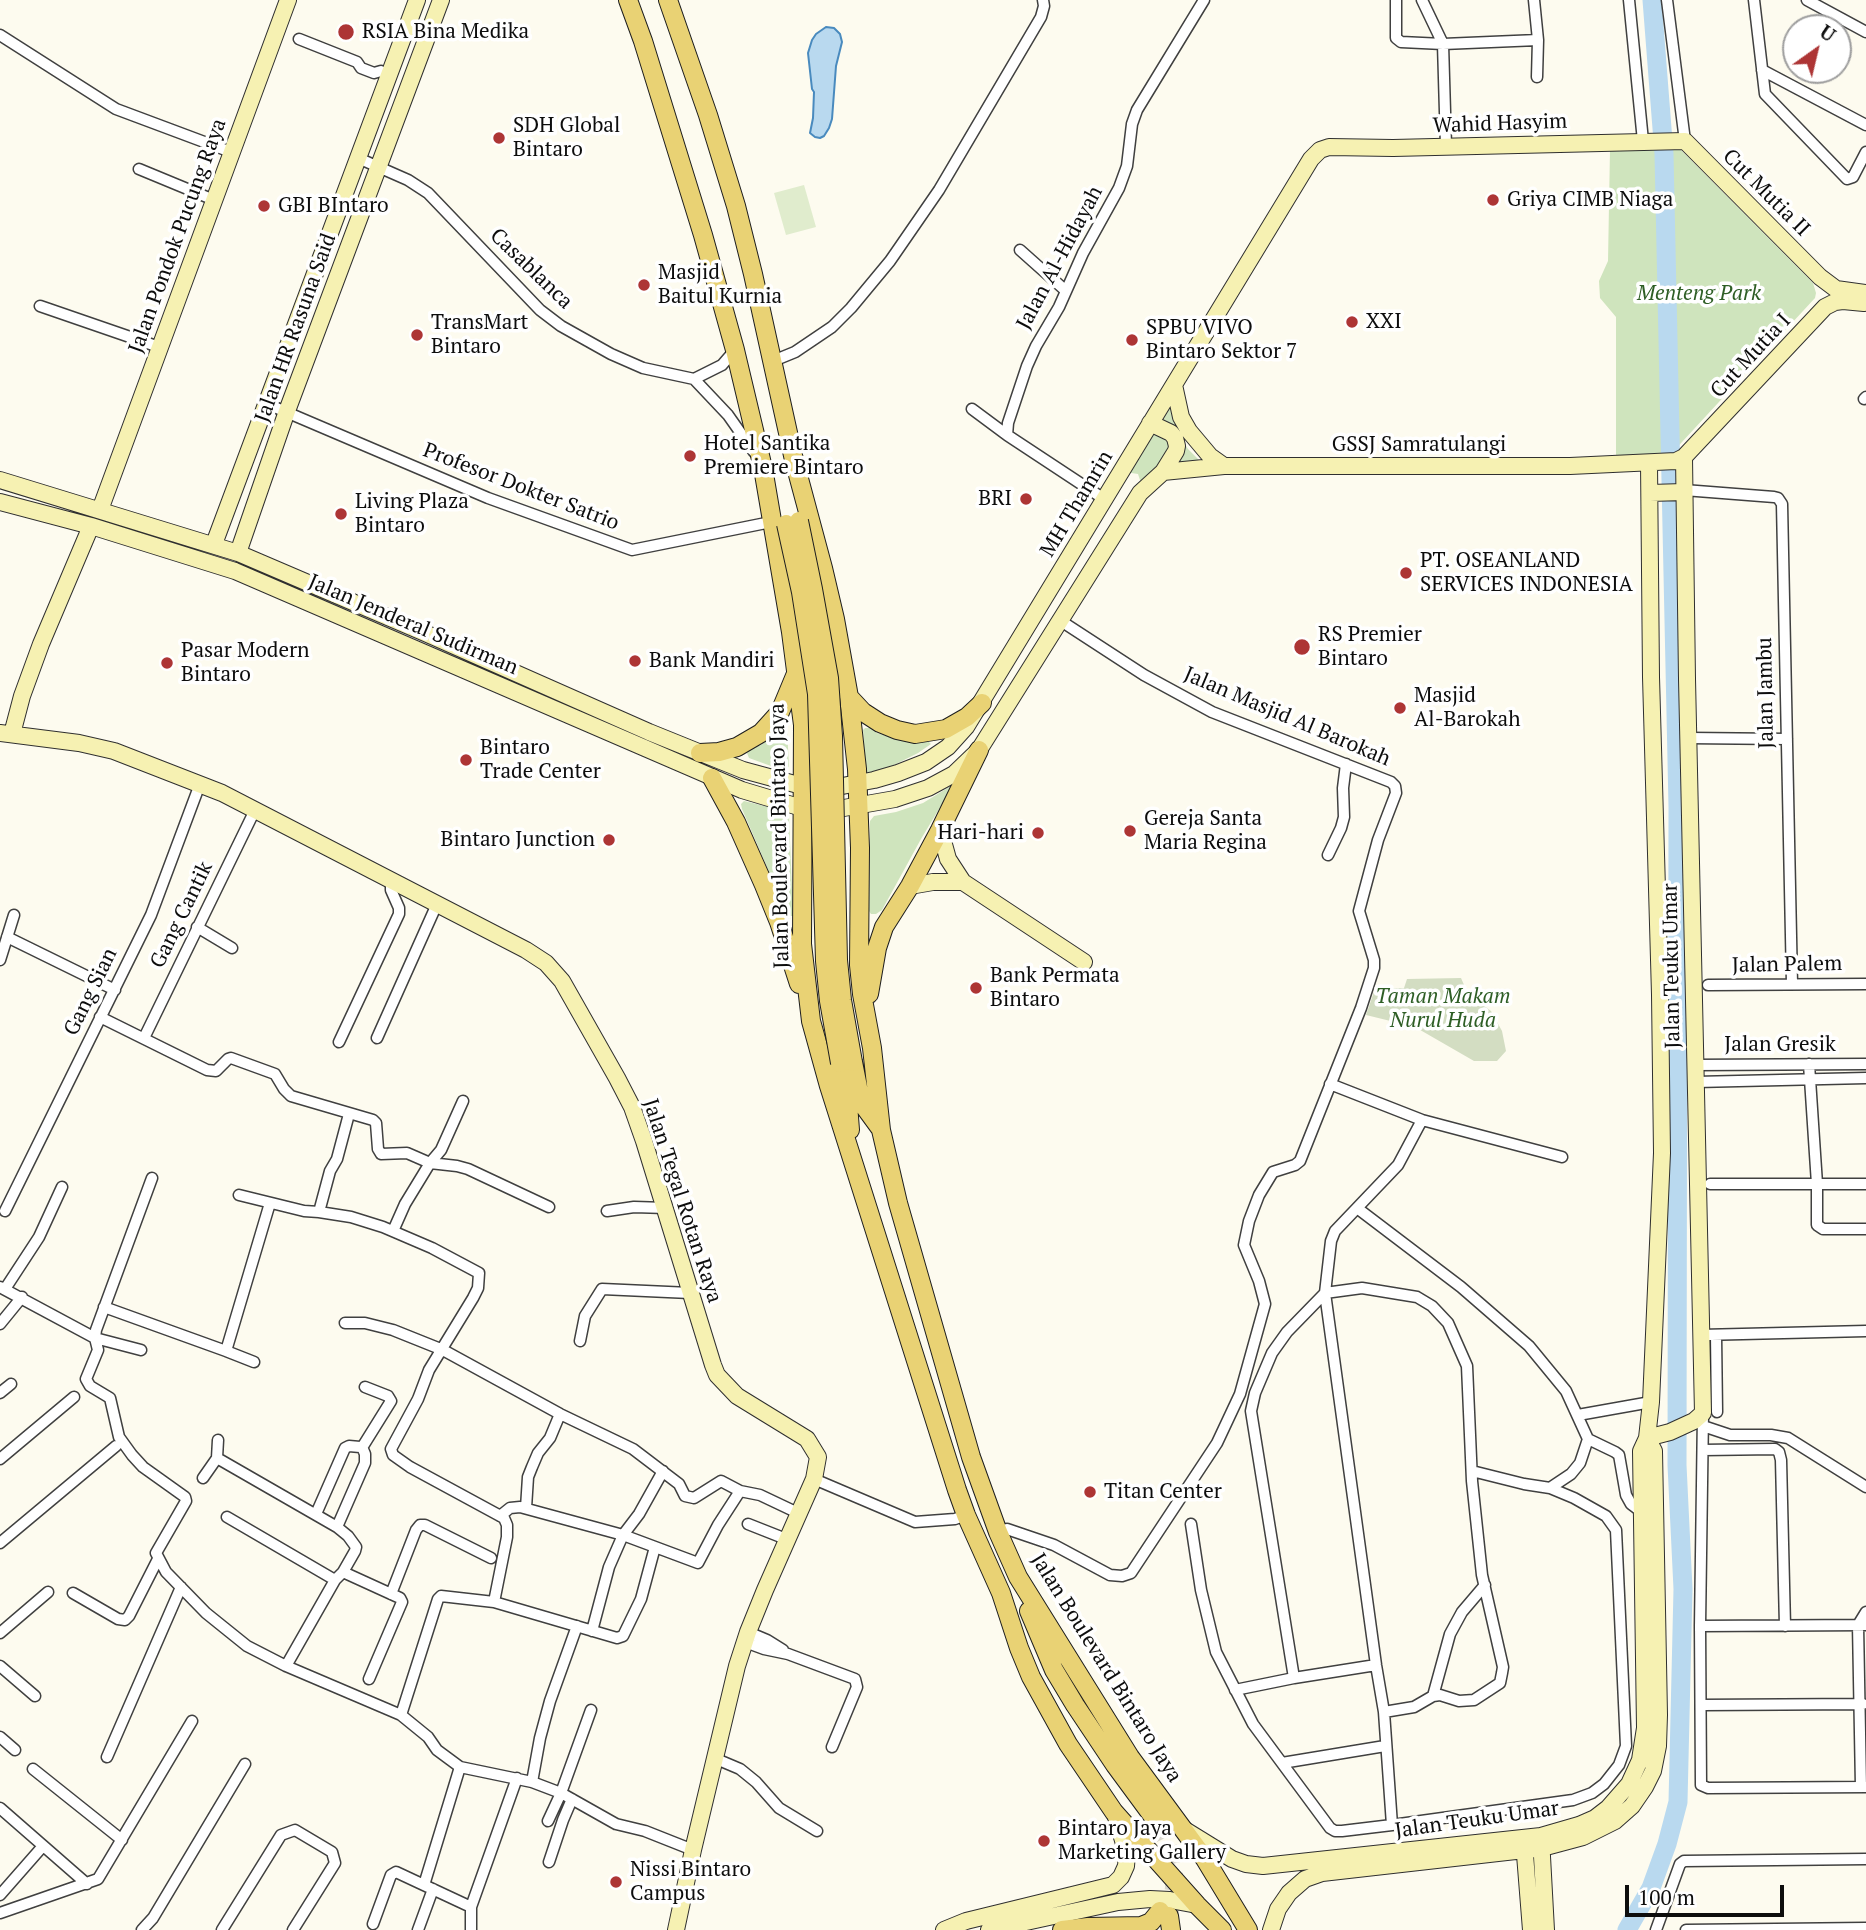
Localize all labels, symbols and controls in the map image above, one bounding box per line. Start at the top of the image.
north arrow [1782,14,1852,84]
place label: RSIA Bina Medika [362,19,529,45]
text: U [1815,19,1841,47]
marker: RSIA Bina Medika [336,22,356,42]
street label: Wahid Hasyim [1432,109,1568,139]
place label: SDH Global Bintaro [513,113,620,163]
street label: Jalan Pondok Pucung Raya [124,115,232,357]
marker: SDH Global Bintaro [491,130,507,146]
street label: Cut Mutia II [1717,144,1815,242]
street label: Jalan Al-Hidayah [1011,182,1109,334]
place label: Griya CIMB Niaga [1507,187,1673,213]
marker: Griya CIMB Niaga [1485,192,1501,208]
place label: GBI BIntaro [278,193,389,219]
marker: GBI BIntaro [256,198,272,214]
street label: Casablanca [484,223,578,315]
street label: Jalan HR Rasuna Said [250,230,342,426]
place label: Masjid Baitul Kurnia [658,260,782,310]
marker: Masjid Baitul Kurnia [636,277,652,293]
park label: Menteng Park [1637,281,1761,307]
place label: XXI [1366,309,1402,335]
street label: Cut Mutia I [1706,309,1796,403]
place label: TransMart Bintaro [431,310,528,360]
marker: XXI [1344,314,1360,330]
place label: SPBU VIVO Bintaro Sektor 7 [1146,315,1297,365]
marker: TransMart Bintaro [409,327,425,343]
marker: SPBU VIVO Bintaro Sektor 7 [1124,332,1140,348]
place label: Hotel Santika Premiere Bintaro [704,431,864,481]
street label: GSSJ Samratulangi [1332,432,1506,458]
street label: Profesor Dokter Satrio [419,438,623,536]
street label: MH Thamrin [1035,446,1119,562]
marker: Hotel Santika Premiere Bintaro [682,448,698,464]
place label: BRI [978,486,1012,512]
place label: Living Plaza Bintaro [355,489,469,539]
marker: BRI [1018,491,1034,507]
marker: Living Plaza Bintaro [333,506,349,522]
place label: PT. OSEANLAND SERVICES INDONESIA [1420,548,1633,598]
marker: PT. OSEANLAND SERVICES INDONESIA [1398,565,1414,581]
street label: Jalan Jenderal Sudirman [304,569,522,681]
place label: RS Premier Bintaro [1318,622,1422,672]
marker: RS Premier Bintaro [1292,637,1312,657]
street label: Jalan Jambu [1752,637,1780,749]
place label: Pasar Modern Bintaro [181,638,310,688]
place label: Bank Mandiri [649,648,775,674]
marker: Bank Mandiri [627,653,643,669]
marker: Pasar Modern Bintaro [159,655,175,671]
street label: Jalan Masjid Al Barokah [1180,662,1394,772]
place label: Masjid Al-Barokah [1414,683,1521,733]
marker: Masjid Al-Barokah [1392,700,1408,716]
street label: Jalan Boulevard Bintaro Jaya [765,703,795,969]
place label: Bintaro Trade Center [480,735,601,785]
marker: Bintaro Trade Center [458,752,474,768]
place label: Gereja Santa Maria Regina [1144,806,1267,856]
place label: Hari-hari [937,820,1024,846]
marker: Gereja Santa Maria Regina [1122,823,1138,839]
marker: Hari-hari [1030,825,1046,841]
place label: Bintaro Junction [440,827,595,853]
marker: Bintaro Junction [601,832,617,848]
street label: Gang Cantik [145,858,219,972]
street label: Jalan Teuku Umar [1658,883,1686,1049]
street label: Gang Sian [59,944,123,1040]
street label: Jalan Palem [1732,951,1842,979]
place label: Bank Permata Bintaro [990,963,1120,1013]
marker: Bank Permata Bintaro [968,980,984,996]
park label: Taman Makam Nurul Huda [1375,984,1511,1034]
street label: Jalan Gresik [1724,1032,1836,1058]
street label: Jalan Tegal Rotan Raya [637,1096,727,1306]
place label: Titan Center [1104,1479,1222,1505]
marker: Titan Center [1082,1484,1098,1500]
street label: Jalan Boulevard Bintaro Jaya [1025,1549,1187,1787]
street label: Jalan Teuku Umar [1393,1796,1561,1844]
place label: Bintaro Jaya Marketing Gallery [1058,1816,1226,1866]
marker: Bintaro Jaya Marketing Gallery [1036,1833,1052,1849]
place label: Nissi Bintaro Campus [630,1857,751,1907]
scale bar [1628,1870,1787,1914]
marker: Nissi Bintaro Campus [608,1874,624,1890]
text: 100 m [1638,1883,1695,1911]

